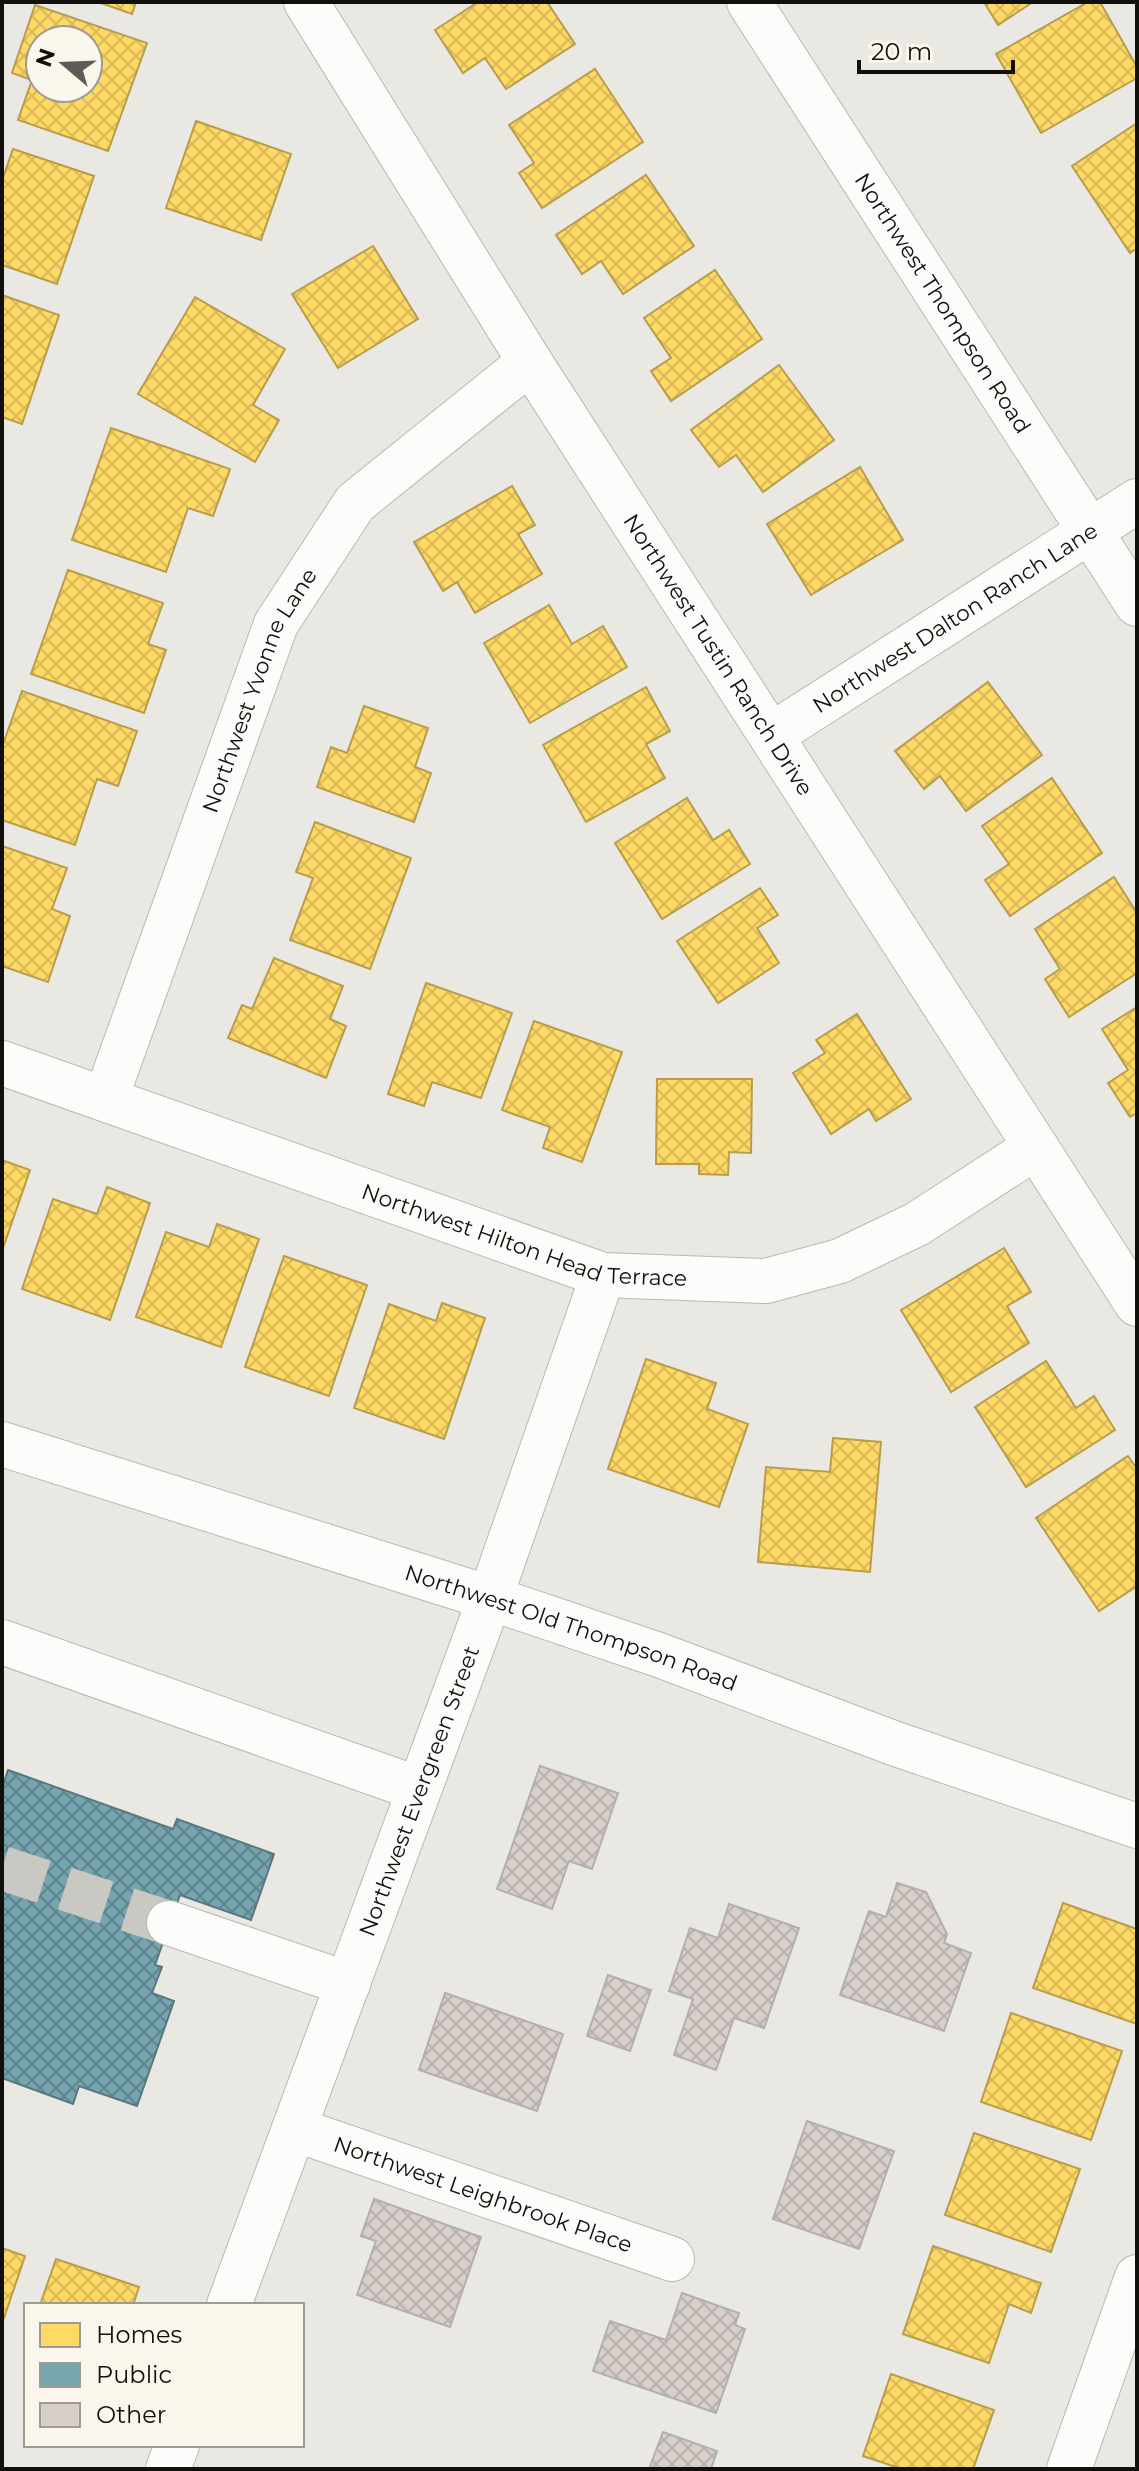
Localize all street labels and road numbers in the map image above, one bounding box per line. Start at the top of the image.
street label: Northwest Thompson Road [849,168,1037,438]
street label: Northwest Tustin Ranch Drive [618,509,819,800]
street label: Northwest Dalton Ranch Lane [808,516,1102,719]
street label: Northwest Yvonne Lane [196,563,322,816]
street label: Northwest Hilton Head Terrace [358,1178,688,1292]
street label: Northwest Old Thompson Road [402,1558,741,1697]
street label: Northwest Evergreen Street [353,1642,485,1940]
street label: Northwest Leighbrook Place [330,2130,636,2258]

